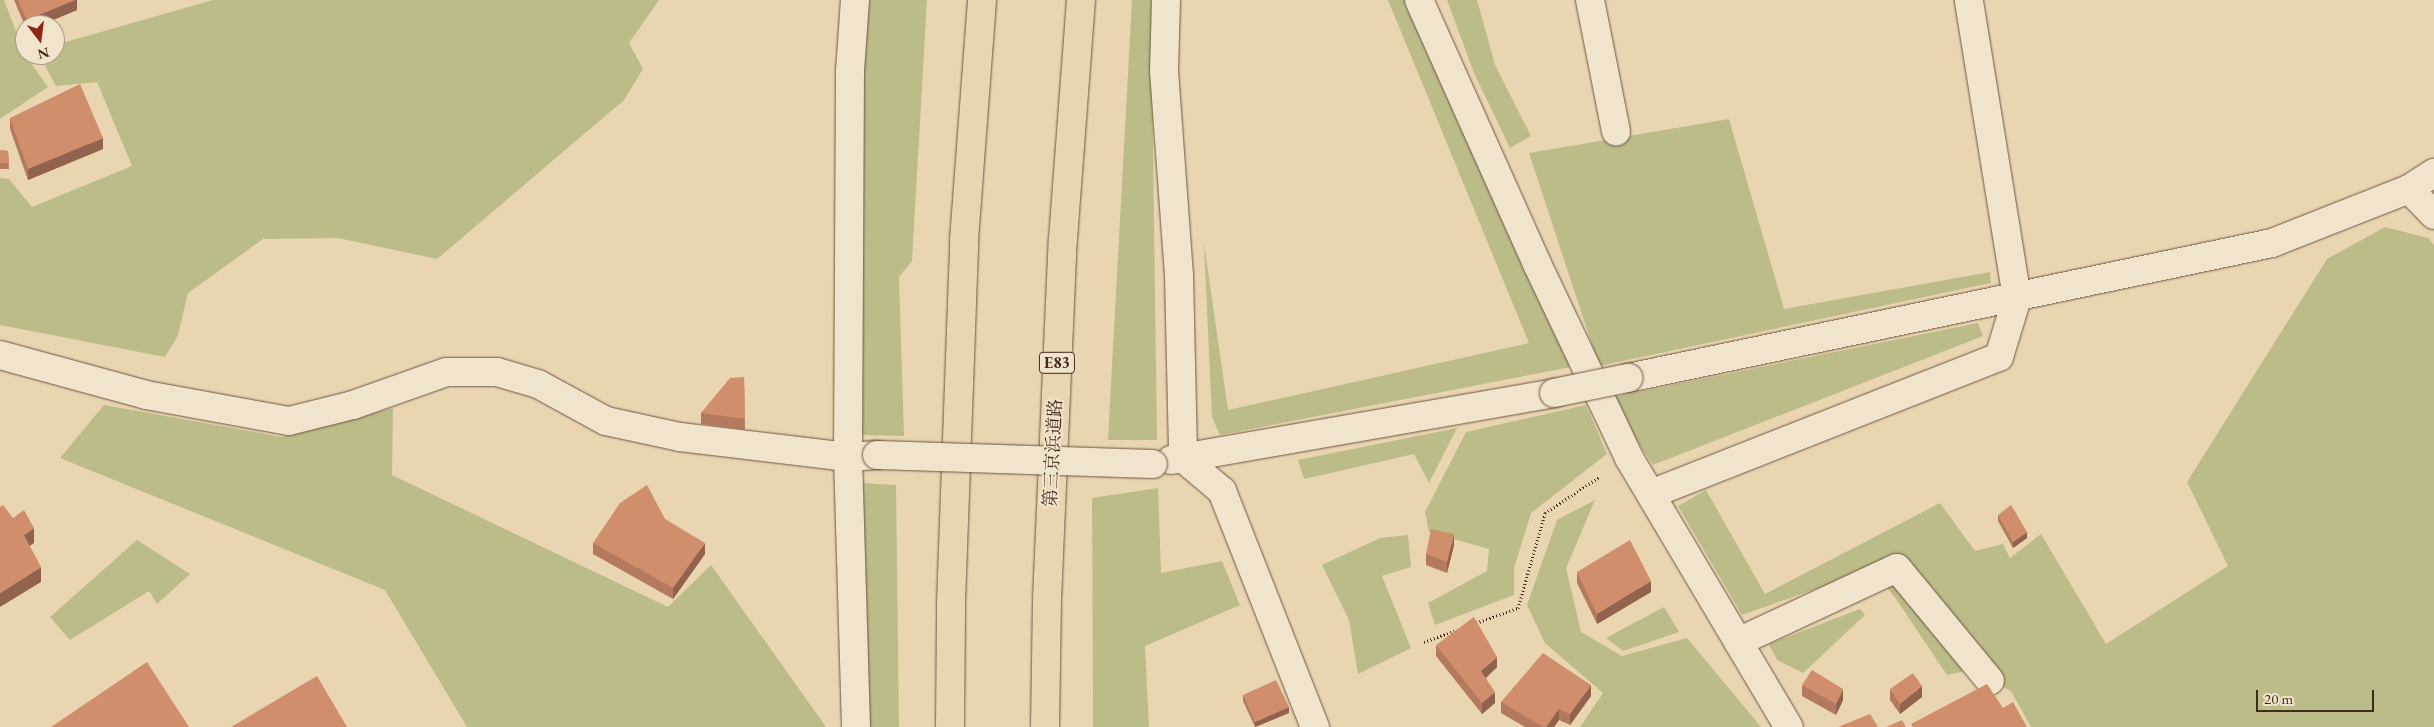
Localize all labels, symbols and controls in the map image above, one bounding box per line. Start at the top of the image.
north arrow [15,15,65,65]
text: N [36,43,51,64]
road number: E83 [1038,349,1076,376]
street label: 第三京浜道路 [1039,399,1067,507]
scale bar [2259,680,2376,712]
text: 20 m [2264,689,2293,708]

